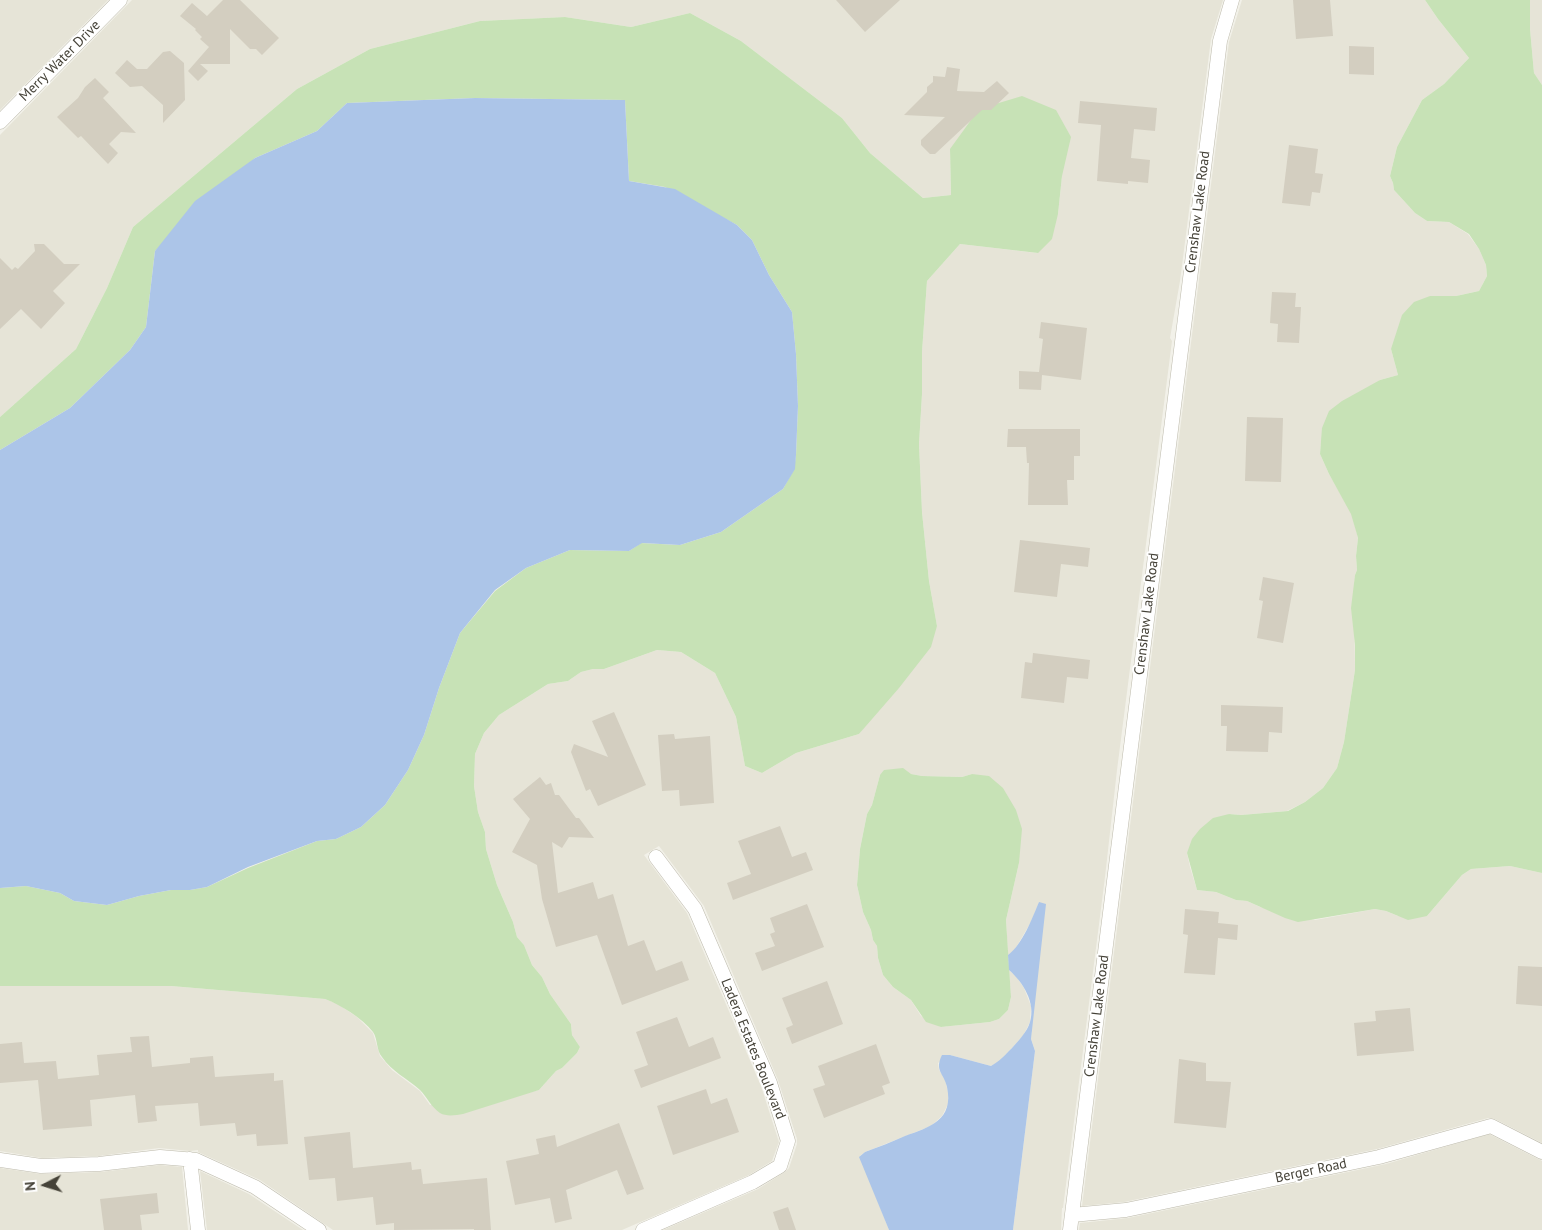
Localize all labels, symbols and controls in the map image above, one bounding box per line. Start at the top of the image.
street label: Merry Water Drive [16,17,104,105]
street label: Crenshaw Lake Road [1182,150,1214,274]
street label: Crenshaw Lake Road [1131,552,1163,676]
street label: Crenshaw Lake Road [1081,954,1113,1078]
street label: Ladera Estates Boulevard [717,976,789,1122]
street label: Berger Road [1274,1155,1348,1187]
north arrow [20,1160,70,1210]
text: N [21,1181,39,1192]

